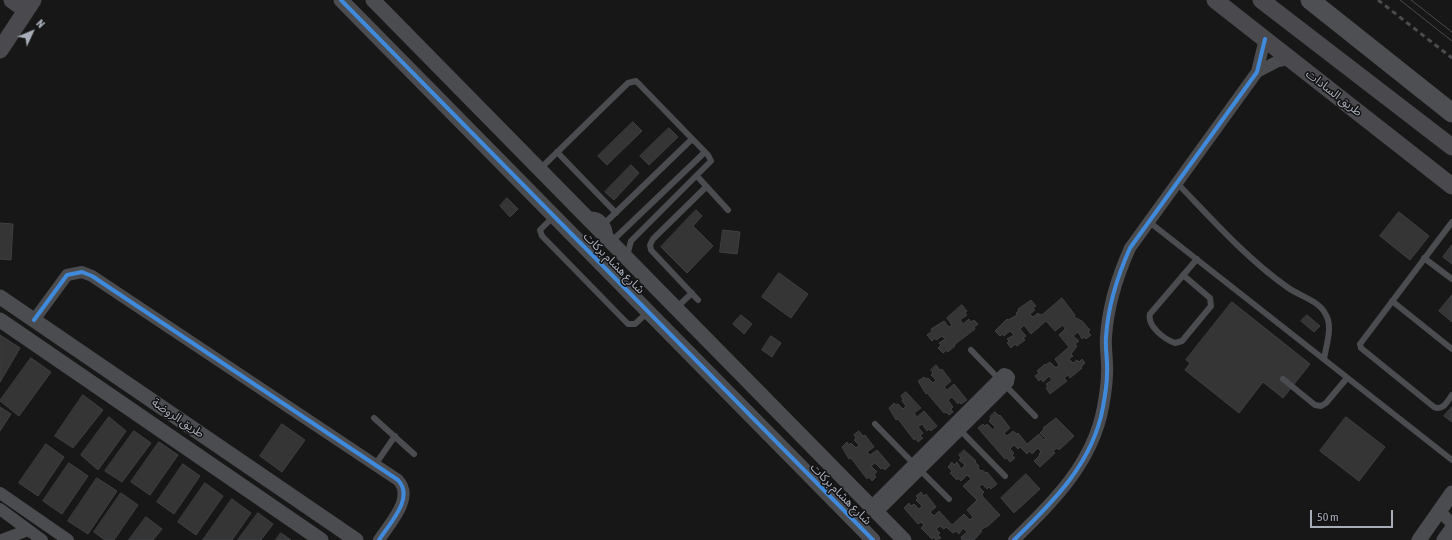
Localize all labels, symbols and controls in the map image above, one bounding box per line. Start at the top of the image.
north arrow [12,12,52,52]
text: N [34,17,47,30]
street label: طريق السادات [1303,67,1365,119]
street label: شارع هشام بركات [580,229,648,297]
street label: طريق الروضة [149,395,207,441]
street label: شارع هشام بركات [807,460,875,528]
scale bar [1312,502,1395,528]
text: 50 m [1317,510,1339,524]

